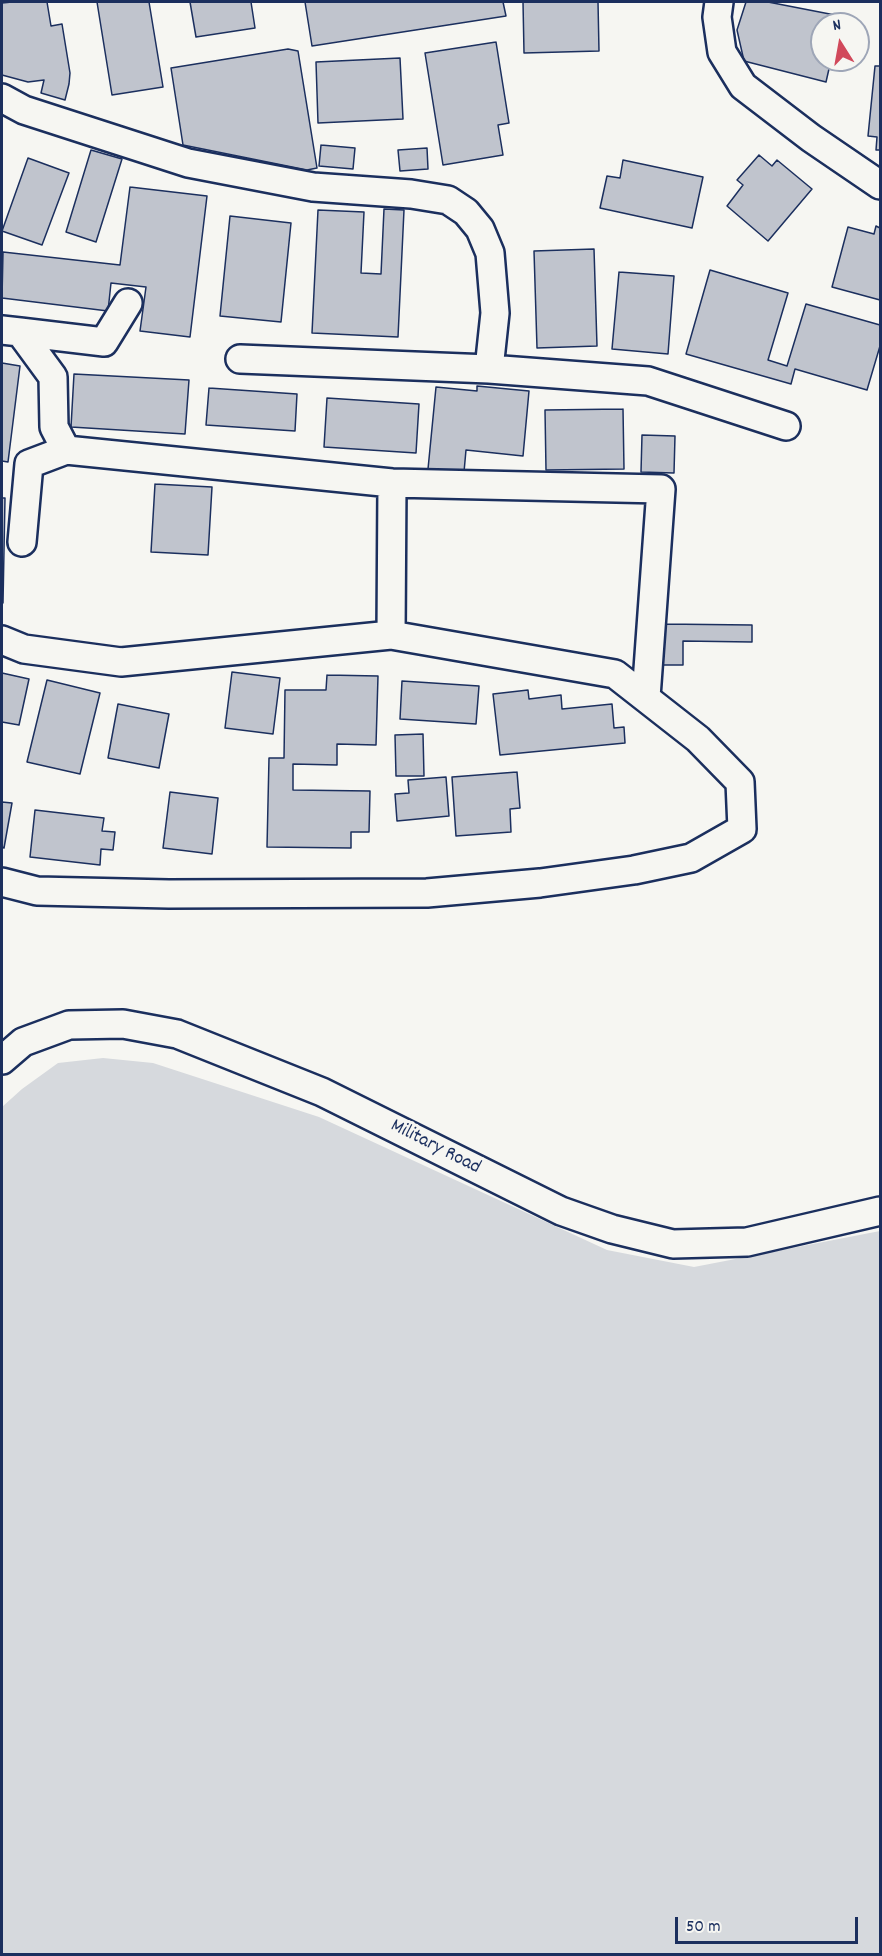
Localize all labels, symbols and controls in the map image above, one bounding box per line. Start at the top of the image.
north arrow [810,12,870,72]
text: N [831,14,843,38]
street label: Military Road [386,1115,484,1181]
scale bar [678,1905,861,1943]
text: 50 m [686,1915,721,1940]

